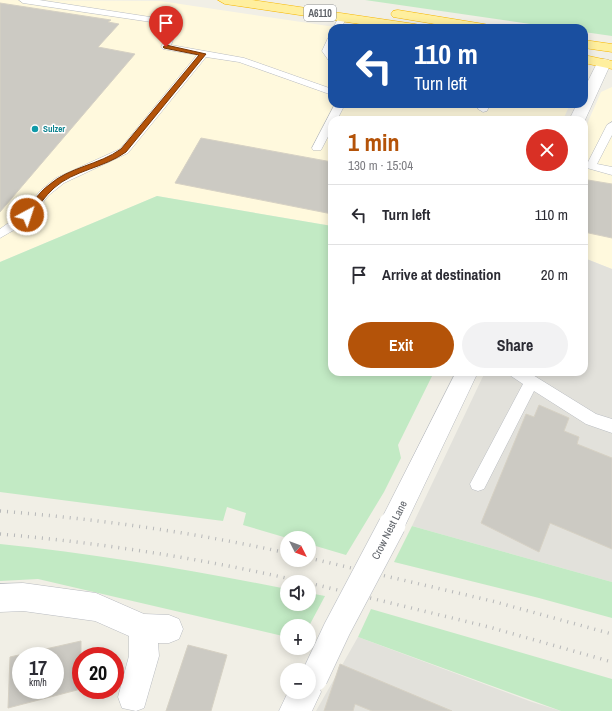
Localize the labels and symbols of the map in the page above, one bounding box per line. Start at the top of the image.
road number: A6110 [304,5,336,21]
pin [149,6,183,47]
place label: Sulzer [43,123,65,135]
marker: Sulzer [30,124,40,134]
position arrow [6,194,48,236]
street label: Crow Nest Lane [368,498,410,562]
north arrow [280,531,316,567]
speed limit sign: 20 [72,647,124,699]

